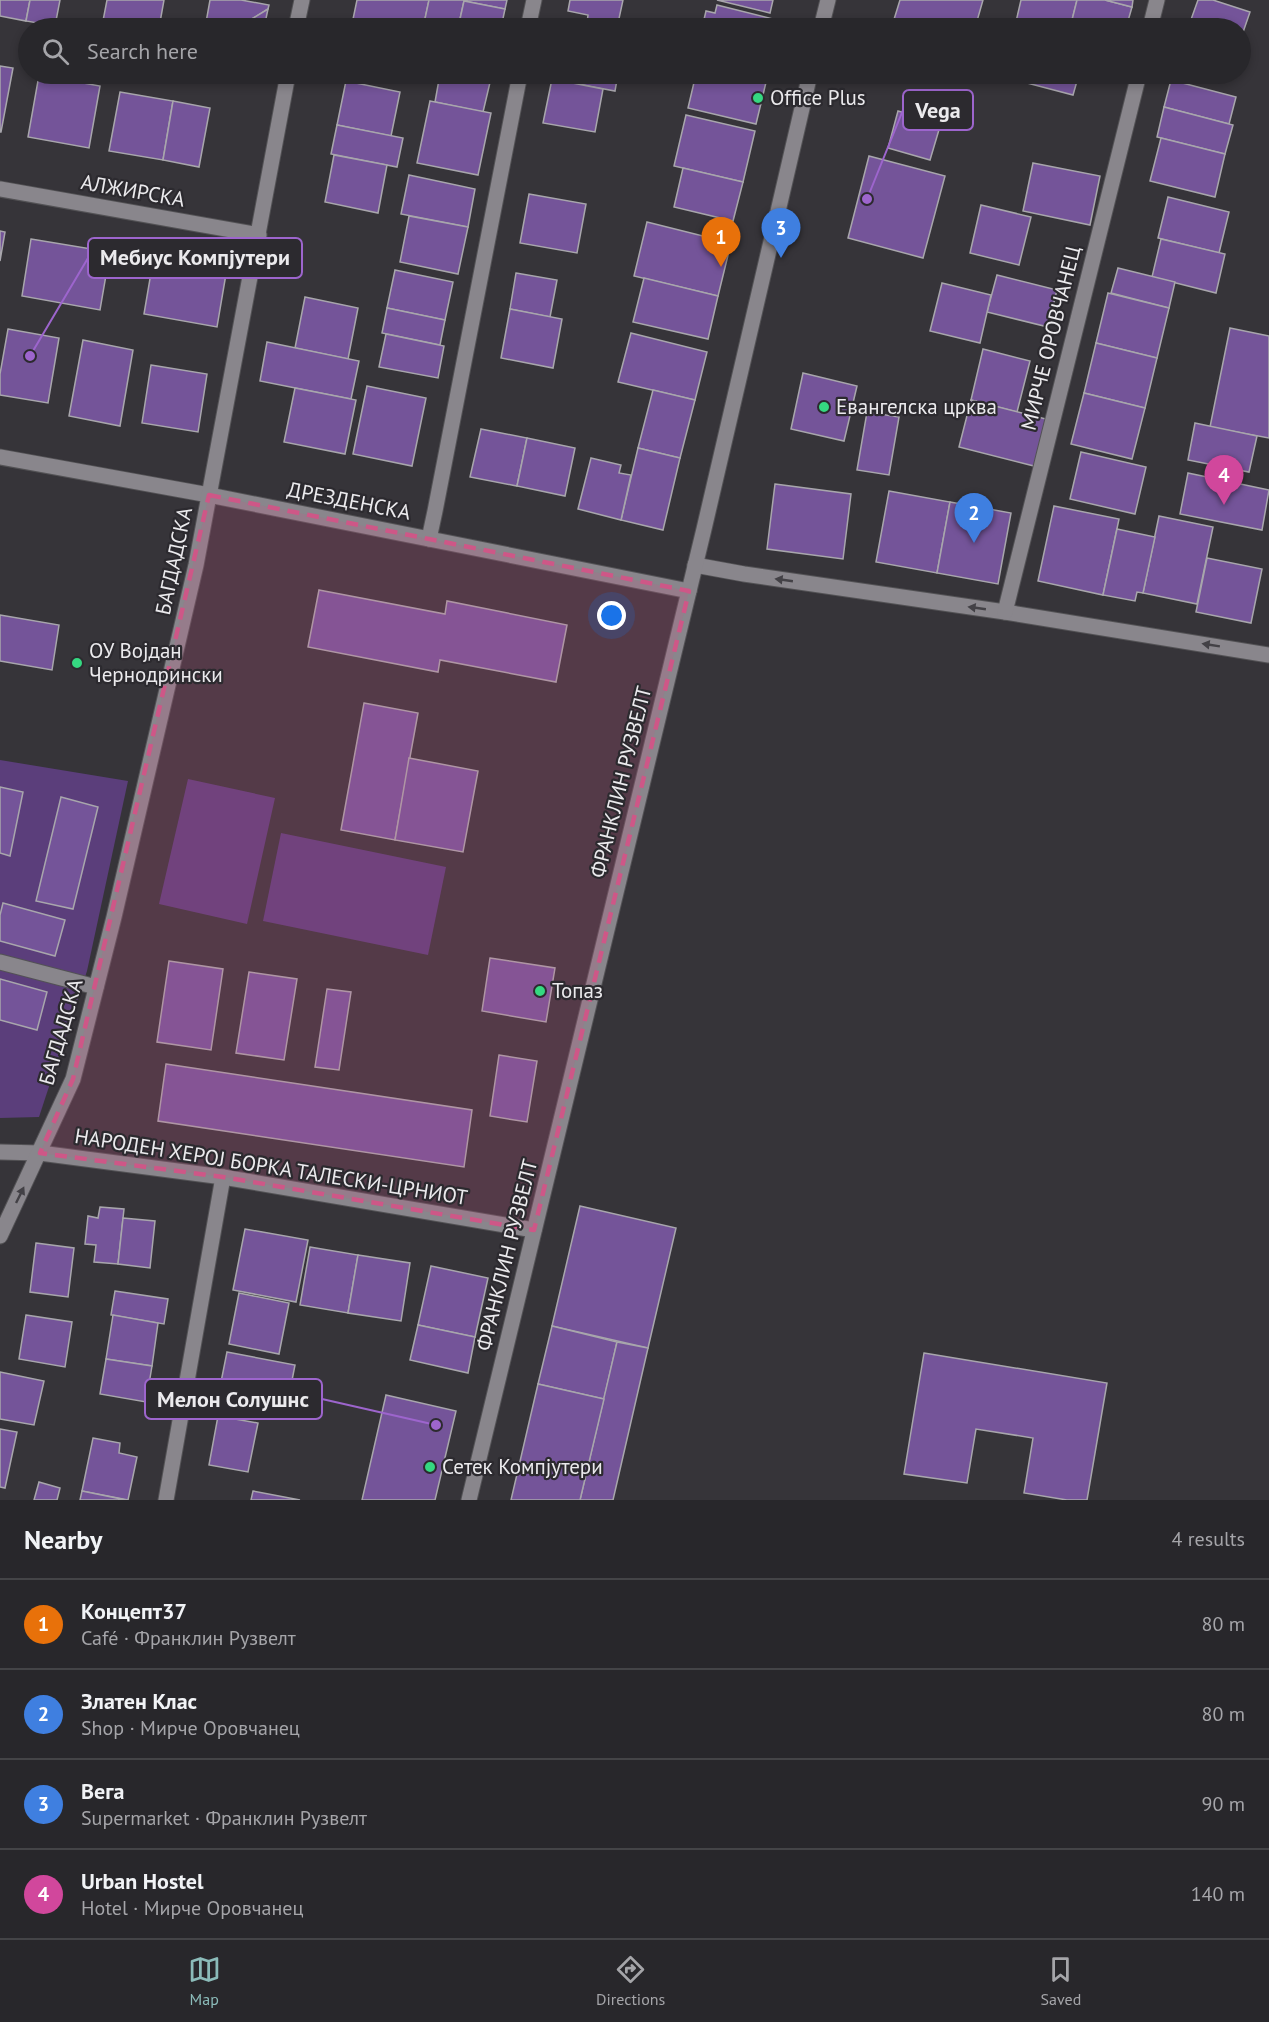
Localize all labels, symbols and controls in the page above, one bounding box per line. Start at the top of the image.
search box [18,18,1251,84]
icon: search [39,35,72,68]
text: Search here [87,37,198,65]
place label: Office Plus [770,84,866,111]
callout: Vega [903,90,973,130]
marker: Office Plus [751,91,765,105]
text: Vega [914,96,961,124]
street label: АЛЖИРСКА [79,168,188,213]
pin: 3 [762,208,800,258]
pin: 1 [702,218,740,267]
callout: Мебиус Компјутери [88,238,302,278]
text: Мебиус Компјутери [100,243,290,271]
street label: МИРЧЕ ОРОВЧАНЕЦ [1015,243,1087,433]
place label: Евангелска црква [836,393,997,420]
marker: Евангелска црква [817,400,831,414]
pin: 4 [1204,456,1244,505]
street label: ДРЕЗДЕНСКА [285,475,414,526]
pin: 2 [954,494,994,543]
street label: БАГДАДСКА [149,504,198,617]
one-way arrow [775,576,794,585]
your location [597,601,626,630]
one-way arrow [968,604,987,613]
place label: ОУ Војдан Чернодрински [89,637,223,688]
one-way arrow [1202,641,1221,650]
marker: ОУ Војдан Чернодрински [70,656,84,670]
street label: ФРАНКЛИН РУЗВЕЛТ [584,683,657,880]
street label: БАГДАДСКА [32,975,89,1088]
place label: Топаз [552,977,603,1004]
marker: Топаз [533,984,547,998]
street label: НАРОДЕН ХЕРОЈ БОРКА ТАЛЕСКИ-ЦРНИОТ [73,1122,470,1211]
street label: ФРАНКЛИН РУЗВЕЛТ [470,1156,543,1353]
one-way arrow [15,1186,24,1203]
callout: Мелон Солушнс [145,1379,322,1419]
text: Мелон Солушнс [157,1385,309,1413]
place label: Сетек Компјутери [442,1453,603,1480]
marker: Сетек Компјутери [423,1460,437,1474]
text: Nearby [24,1523,102,1556]
text: 4 results [1172,1526,1245,1552]
text: Концепт37 [81,1597,187,1625]
text: 1 [38,1611,49,1637]
text: 80 m [1202,1611,1245,1637]
text: Café · Франклин Рузвелт [81,1625,296,1651]
text: Златен Клас [81,1687,197,1715]
text: 2 [38,1701,49,1727]
text: 80 m [1202,1701,1245,1727]
text: Shop · Мирче Оровчанец [81,1715,300,1741]
text: Вега [81,1777,124,1805]
text: 3 [38,1791,49,1817]
text: 90 m [1202,1791,1245,1817]
text: Supermarket · Франклин Рузвелт [81,1805,367,1831]
text: Urban Hostel [81,1867,203,1895]
text: 4 [38,1881,49,1907]
text: 140 m [1191,1881,1245,1907]
text: Hotel · Мирче Оровчанец [81,1895,303,1921]
tab: Map [188,1953,221,2009]
tab: Directions [596,1953,665,2009]
tab: Saved [1041,1953,1081,2009]

